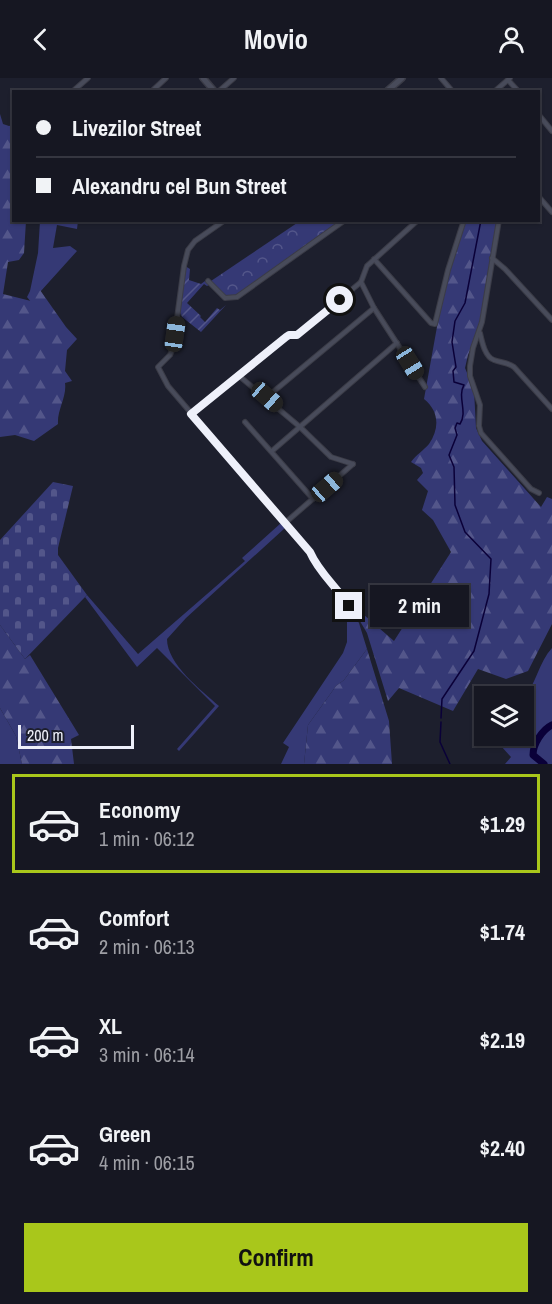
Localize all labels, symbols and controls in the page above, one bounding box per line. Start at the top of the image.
text: Movio [244,21,308,57]
icon: back [24,23,57,56]
icon: person [495,23,528,56]
text: Livezilor Street [72,113,201,143]
text: Alexandru cel Bun Street [72,171,287,201]
route start [326,286,353,313]
car [164,315,186,353]
car [393,343,427,383]
car [248,378,286,416]
car [308,468,346,506]
callout: 2 min [370,585,469,627]
route end [335,592,362,619]
text: 2 min [398,592,441,619]
map controls [474,686,534,746]
button: layers [474,686,534,746]
scale bar [18,722,134,750]
text: 200 m [27,724,63,746]
text: Economy [99,795,180,825]
icon: car [27,797,81,851]
text: $1.29 [480,809,525,839]
text: 1 min · 06:12 [99,825,195,852]
text: Comfort [99,903,169,933]
icon: car [27,905,81,959]
text: $1.74 [480,917,525,947]
text: 2 min · 06:13 [99,933,195,960]
text: XL [99,1011,122,1041]
icon: car [27,1013,81,1067]
text: $2.19 [480,1025,525,1055]
text: 3 min · 06:14 [99,1041,195,1068]
text: Green [99,1119,151,1149]
icon: car [27,1121,81,1175]
text: $2.40 [480,1133,525,1163]
text: 4 min · 06:15 [99,1149,195,1176]
button: Confirm [24,1223,528,1292]

